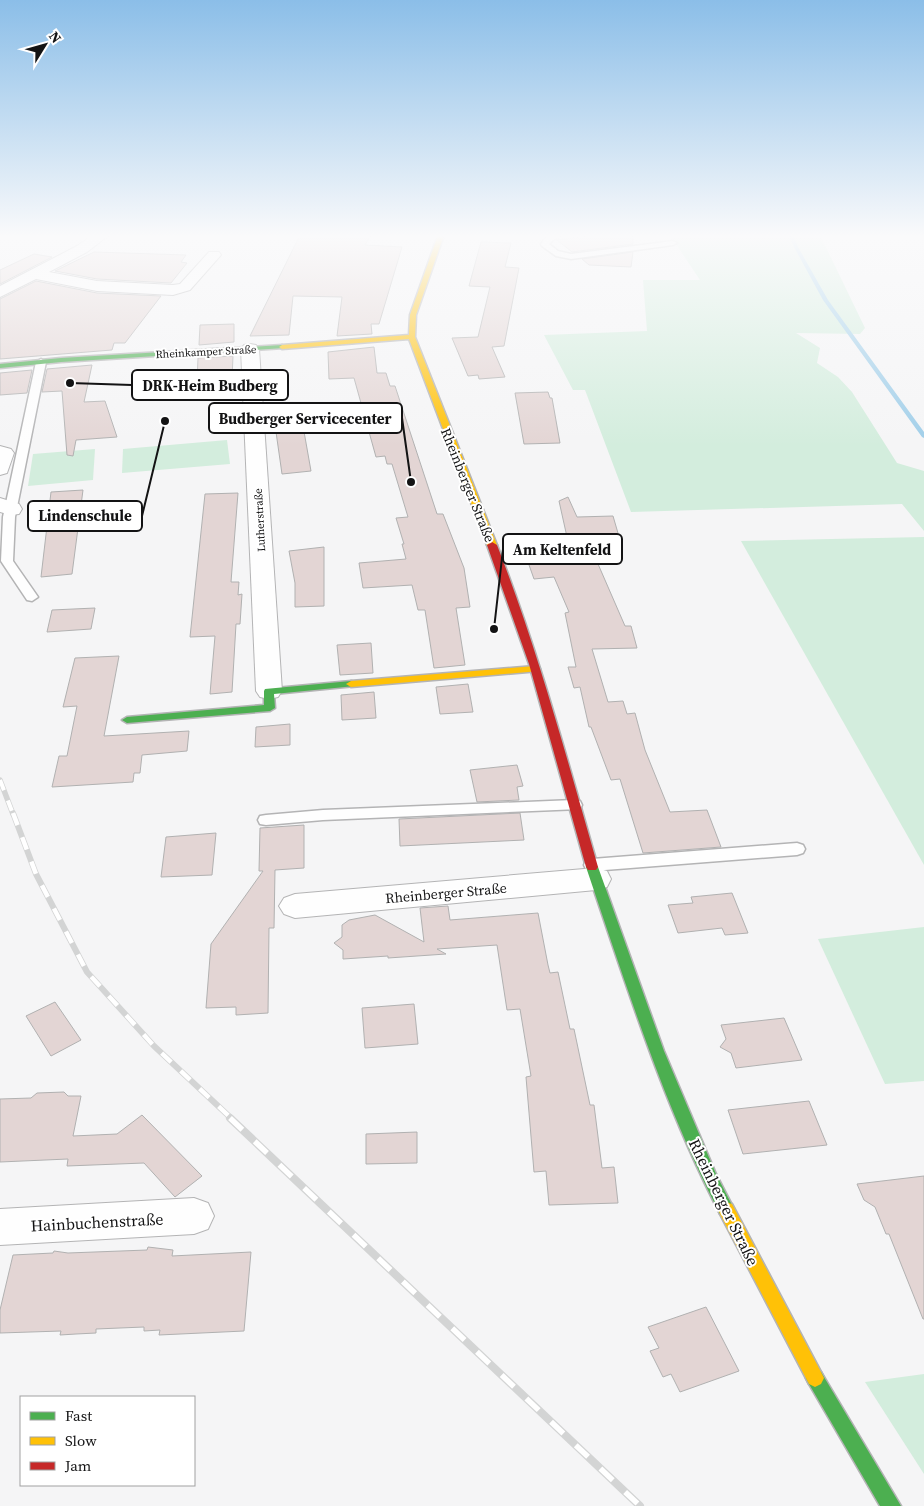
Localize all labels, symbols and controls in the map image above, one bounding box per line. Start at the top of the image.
north arrow [20,20,70,70]
text: N [44,27,66,47]
street label: Rheinkamper Straße [155,342,257,362]
callout: DRK-Heim Budberg [132,370,288,400]
text: DRK-Heim Budberg [142,375,278,396]
callout: Budberger Servicecenter [209,403,402,433]
text: Budberger Servicecenter [218,408,392,429]
street label: Rheinberger Straße [436,425,500,545]
street label: Lutherstraße [251,487,269,552]
callout: Lindenschule [28,501,142,531]
text: Lindenschule [38,505,132,526]
callout: Am Keltenfeld [503,534,622,564]
text: Am Keltenfeld [513,539,611,560]
street label: Rheinberger Straße [385,878,507,908]
street label: Rheinberger Straße [684,1135,764,1269]
street label: Hainbuchenstraße [30,1208,164,1236]
legend [20,1396,195,1486]
text: Fast [65,1405,92,1426]
text: Slow [65,1430,97,1451]
text: Jam [64,1455,92,1476]

